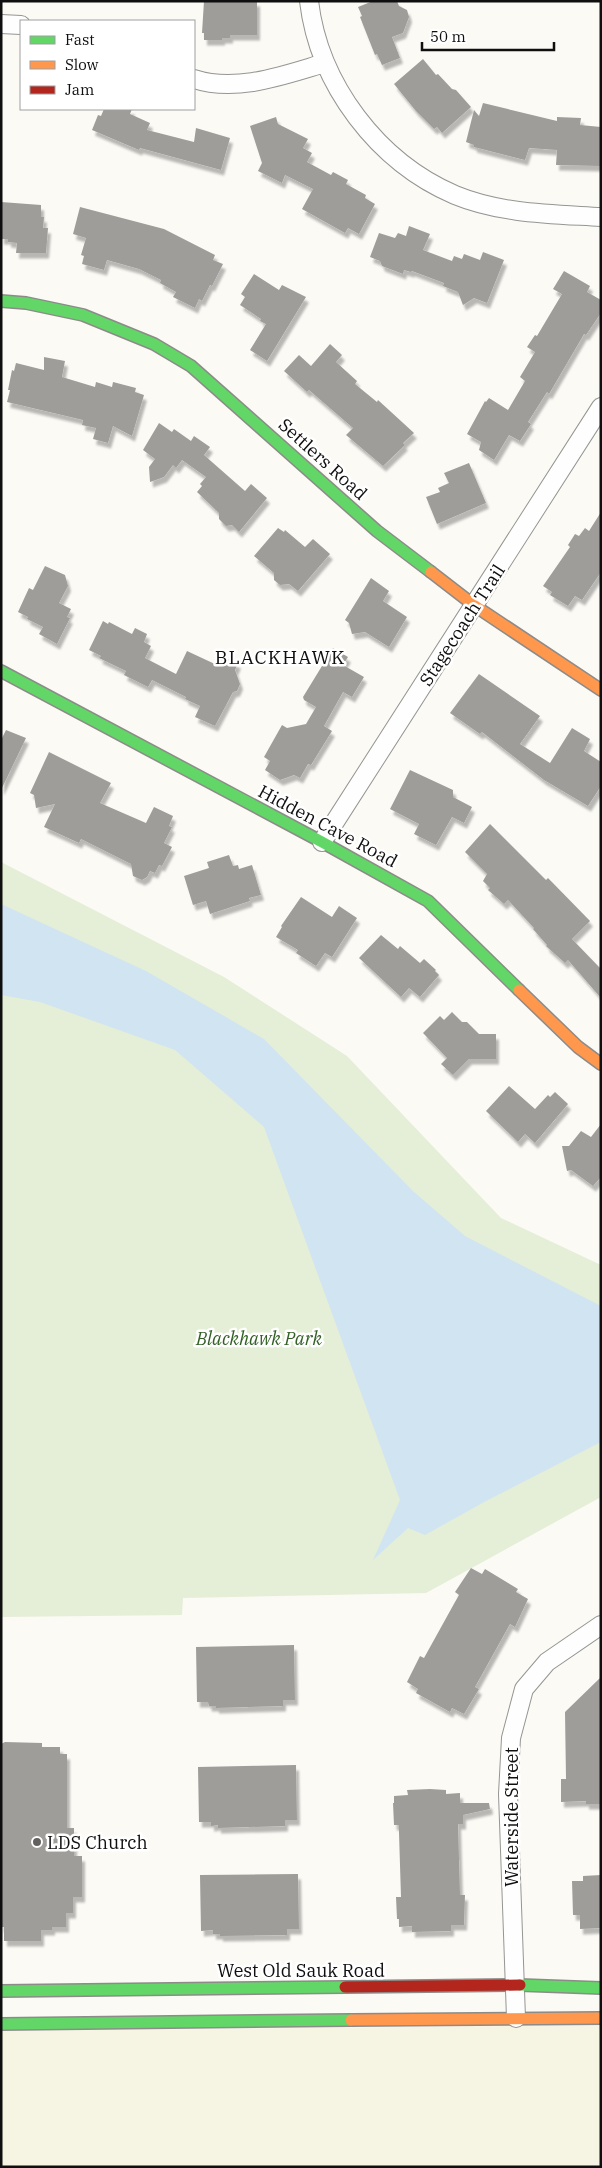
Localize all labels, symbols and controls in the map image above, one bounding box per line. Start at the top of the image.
legend [20,20,195,110]
scale bar [422,20,554,52]
text: 50 m [430,27,466,46]
text: Fast [65,30,95,49]
text: Slow [65,55,99,74]
text: Jam [65,80,94,99]
street label: Settlers Road [274,413,372,505]
street label: Stagecoach Trail [414,560,510,690]
district label: BLACKHAWK [215,645,345,669]
street label: Hidden Cave Road [254,780,402,872]
park label: Blackhawk Park [195,1327,323,1350]
street label: Waterside Street [500,1747,523,1887]
place label: LDS Church [47,1831,148,1854]
marker: LDS Church [31,1836,43,1848]
street label: West Old Sauk Road [217,1959,385,1982]

